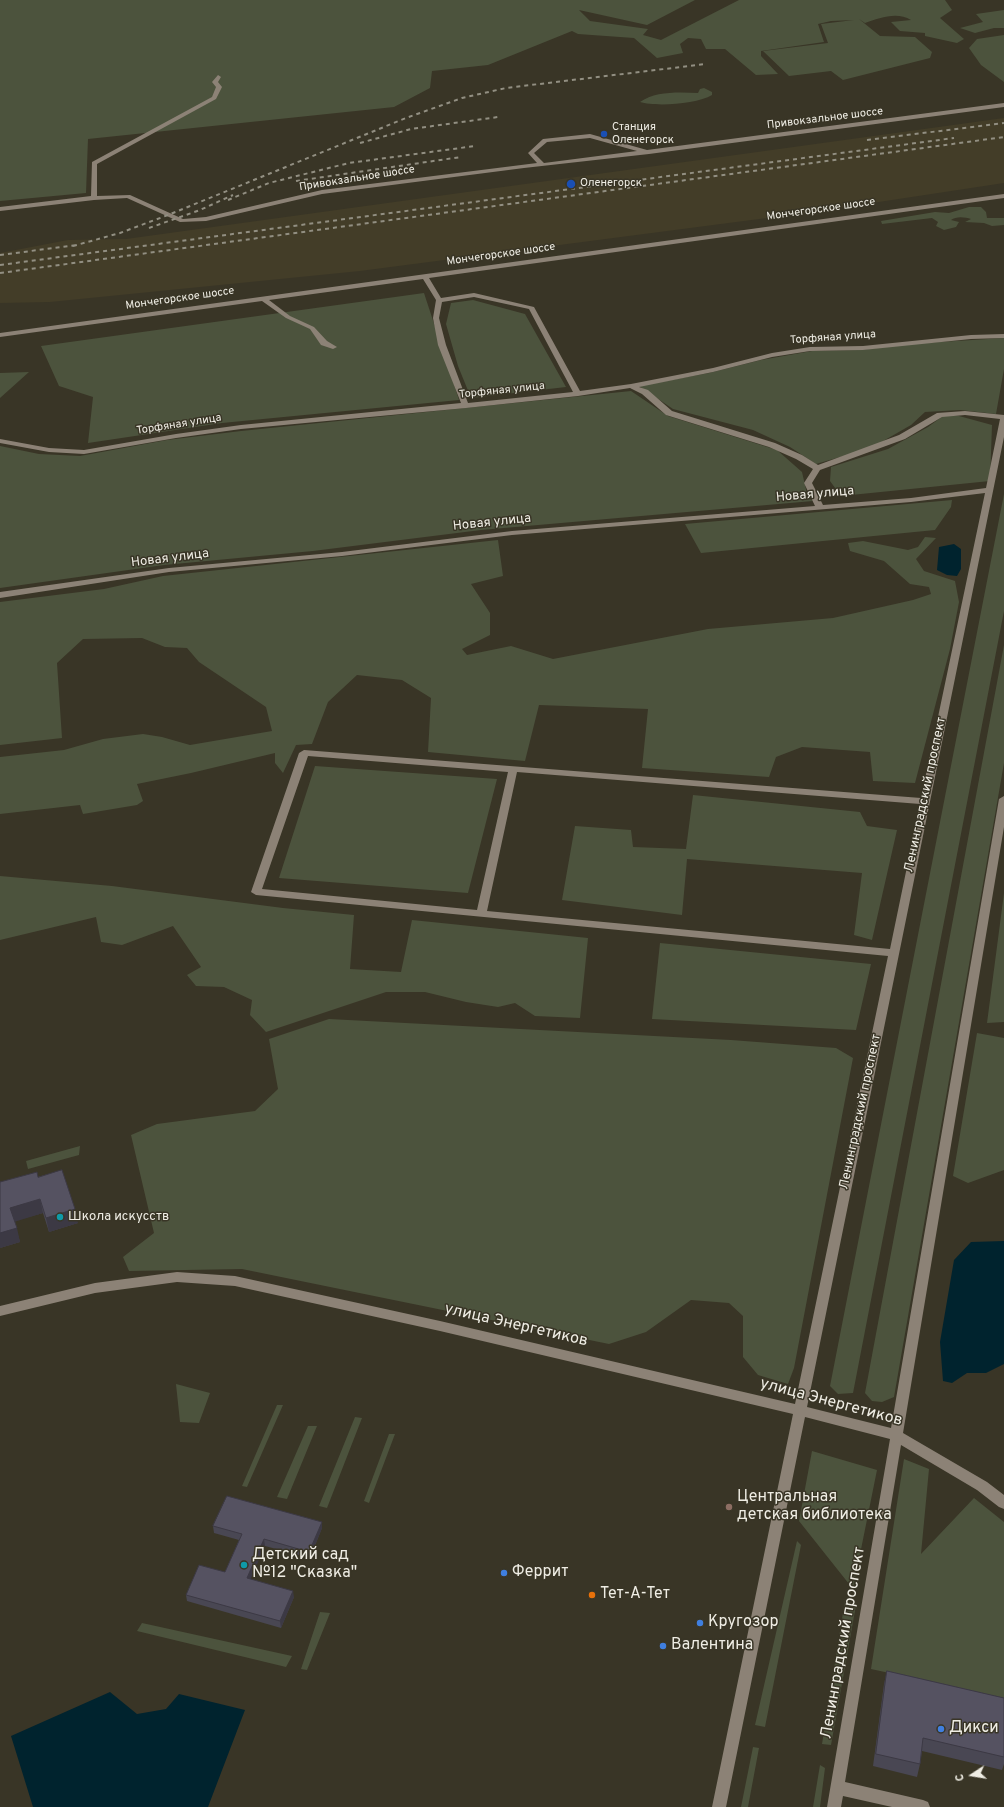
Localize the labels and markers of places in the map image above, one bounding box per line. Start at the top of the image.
place label: Станция Оленегорск [612,121,674,147]
marker: Станция Оленегорск [599,129,609,139]
place label: Оленегорск [580,177,642,191]
marker: Оленегорск [565,178,577,190]
place label: Школа искусств [68,1209,169,1225]
marker: Школа искусств [55,1212,65,1222]
place label: Центральная детская библиотека [737,1488,892,1526]
marker: Центральная детская библиотека [724,1502,734,1512]
place label: Детский сад №12 "Сказка" [252,1546,357,1584]
marker: Детский сад №12 "Сказка" [239,1560,249,1570]
place label: Феррит [512,1563,568,1583]
marker: Феррит [499,1568,509,1578]
place label: Тет-А-Тет [600,1585,670,1605]
marker: Тет-А-Тет [587,1590,597,1600]
place label: Кругозор [708,1613,779,1633]
marker: Кругозор [695,1618,705,1628]
place label: Валентина [671,1636,753,1656]
marker: Валентина [658,1641,668,1651]
place label: Дикси [949,1719,999,1739]
marker: Дикси [936,1724,946,1734]

